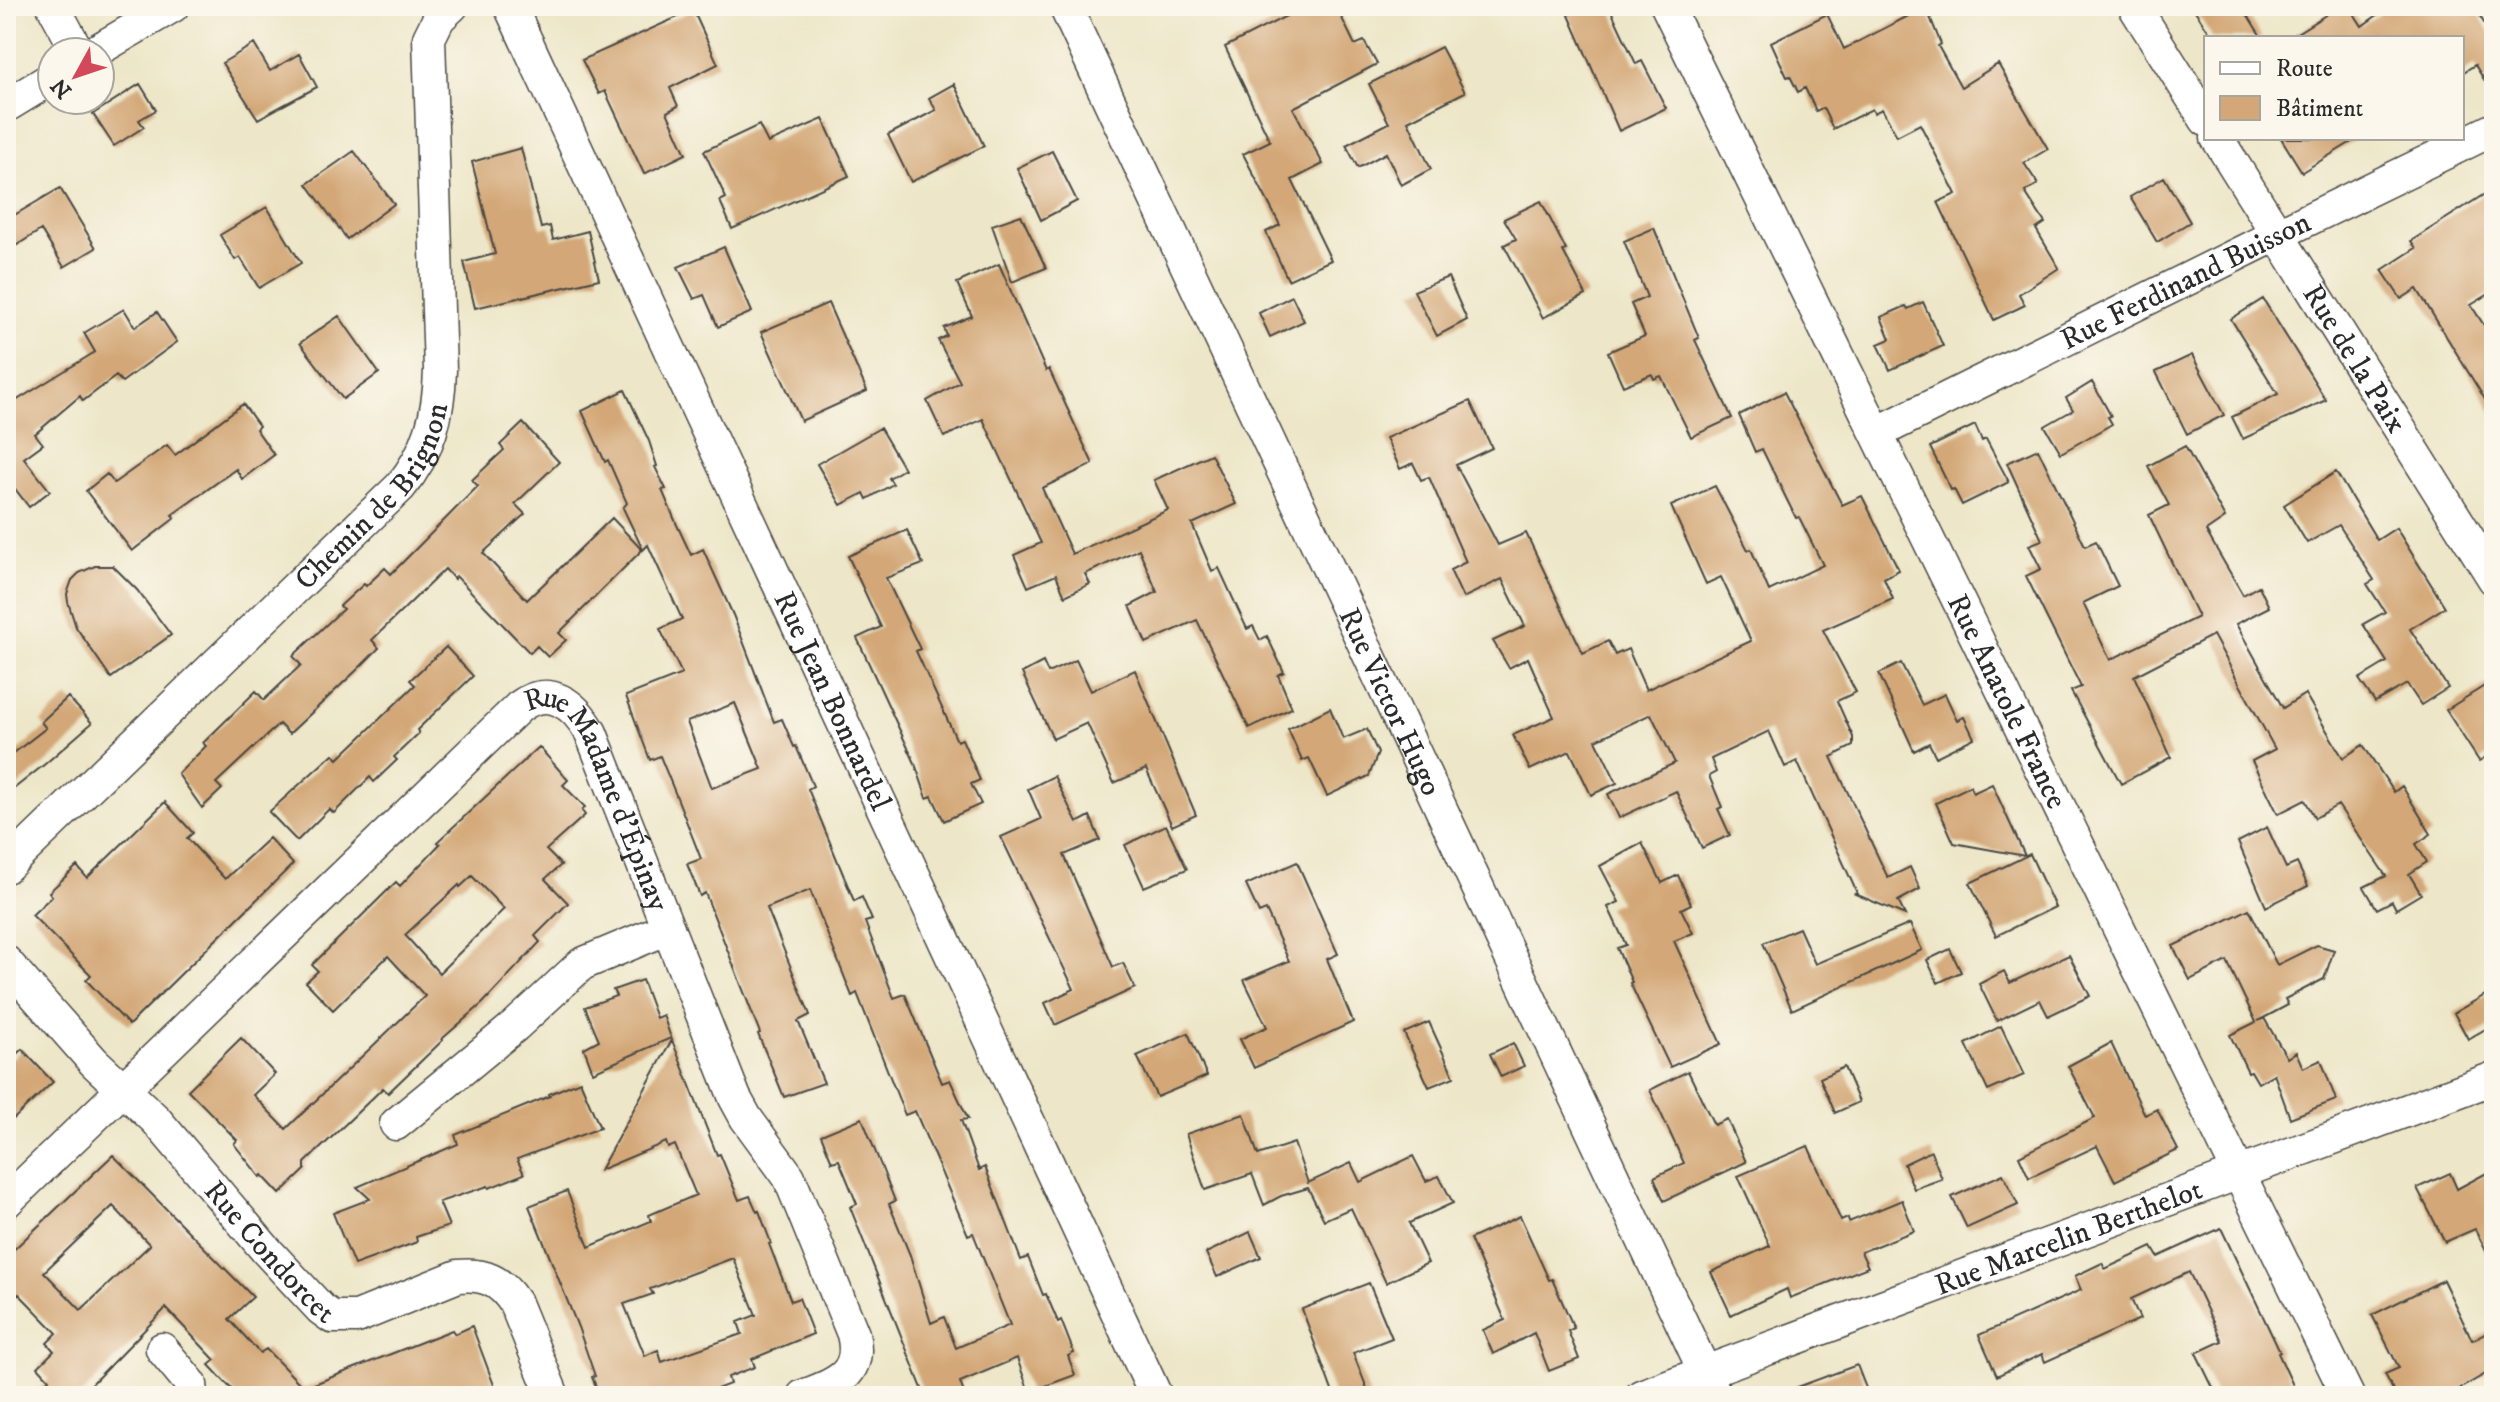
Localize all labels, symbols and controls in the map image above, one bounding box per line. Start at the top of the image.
north arrow [36,36,116,116]
legend [2204,36,2464,140]
text: Route [2276,54,2333,84]
text: N [46,72,78,103]
text: Bâtiment [2276,94,2364,124]
street label: Rue Ferdinand Buisson [2055,204,2317,359]
street label: Rue de la Paix [2294,278,2415,440]
street label: Chemin de Brignon [288,400,457,598]
street label: Rue Jean Bonnardel [765,586,898,817]
street label: Rue Anatole France [1938,588,2074,815]
street label: Rue Victor Hugo [1330,602,1449,802]
street label: Rue Madame d'Épinay [519,680,677,917]
street label: Rue Marcelin Berthelot [1930,1172,2207,1305]
street label: Rue Condorcet [195,1173,341,1332]

